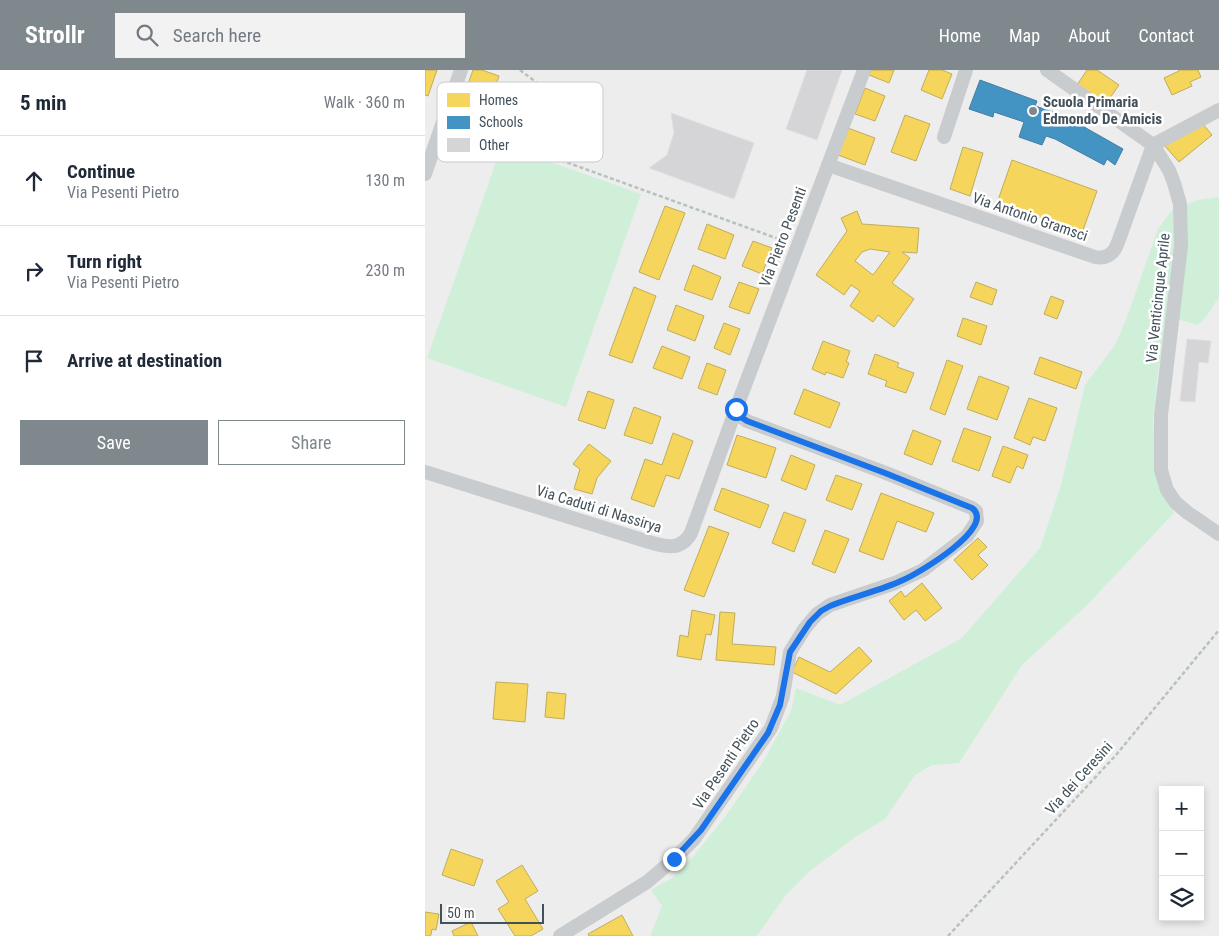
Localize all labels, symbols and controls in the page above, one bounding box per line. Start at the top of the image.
search box [115,13,465,58]
text: Strollr [25,21,85,49]
icon: search [133,21,161,49]
text: Search here [173,24,261,47]
text: Home [939,25,981,46]
text: Map [1009,25,1040,46]
text: About [1068,25,1110,46]
text: Contact [1138,25,1194,46]
legend [437,82,603,162]
text: 5 min [20,91,67,115]
text: Homes [479,92,518,108]
text: Walk · 360 m [324,93,405,112]
place label: Scuola Primaria Edmondo De Amicis [1043,93,1162,128]
marker: Scuola Primaria Edmondo De Amicis [1027,105,1039,117]
text: Schools [479,114,523,130]
text: Other [479,137,509,153]
text: Continue [67,160,135,183]
icon: ahead [20,167,48,195]
text: 130 m [366,171,405,190]
text: Via Pesenti Pietro [67,183,179,202]
street label: Via Pietro Pesenti [756,185,810,289]
street label: Via Antonio Gramsci [970,189,1090,245]
street label: Via Venticinque Aprile [1142,232,1174,364]
text: Turn right [67,250,142,273]
icon: right [20,257,48,285]
text: 230 m [366,261,405,280]
text: Via Pesenti Pietro [67,273,179,292]
icon: arrive [20,347,48,375]
text: Arrive at destination [67,349,222,372]
route start [725,398,748,421]
button: Save [20,420,208,465]
button: Share [218,420,405,465]
street label: Via Caduti di Nassirya [534,481,664,537]
street label: Via Pesenti Pietro [689,715,763,813]
street label: Via dei Ceresini [1042,738,1116,818]
map controls [1159,786,1204,921]
button: + [1159,786,1204,831]
button: − [1159,831,1204,876]
route end [663,848,686,871]
button: layers [1159,876,1204,921]
scale bar [440,901,544,924]
text: 50 m [447,905,475,921]

